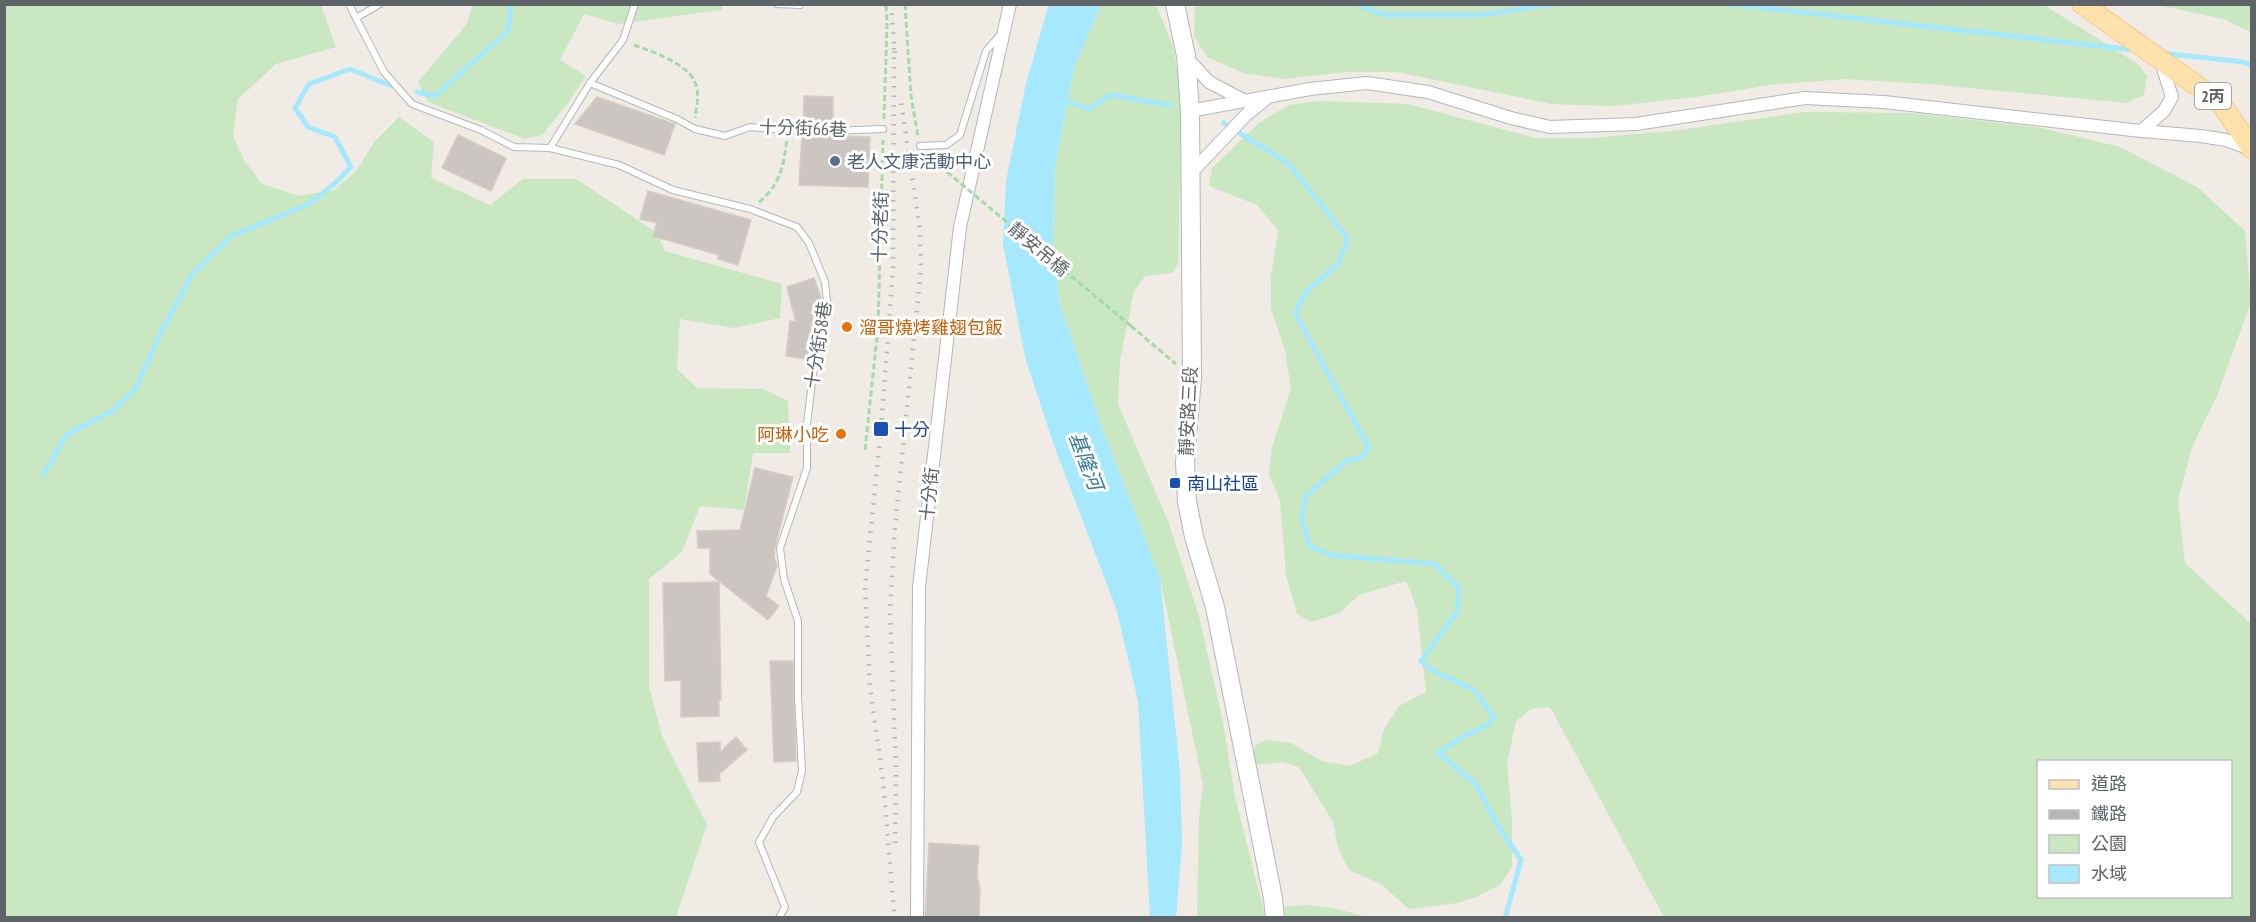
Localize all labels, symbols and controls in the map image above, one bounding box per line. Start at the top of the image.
road number: 2丙 [2195,83,2231,109]
street label: 十分街66巷 [759,115,847,141]
place label: 老人文康活動中心 [847,150,991,173]
marker: 老人文康活動中心 [828,154,842,168]
street label: 十分老街 [867,191,893,263]
street label: 靜安吊橋 [1004,217,1074,281]
street label: 十分街58巷 [800,300,836,390]
place label: 溜哥燒烤雞翅包飯 [859,316,1003,339]
marker: 溜哥燒烤雞翅包飯 [840,320,854,334]
street label: 靜安路三段 [1174,365,1202,457]
place label: 十分 [894,418,930,441]
marker: 十分 [872,420,890,438]
place label: 阿琳小吃 [757,423,829,446]
marker: 阿琳小吃 [834,427,848,441]
water label: 基隆河 [1063,428,1110,497]
street label: 十分街 [915,466,943,522]
place label: 南山社區 [1187,472,1259,495]
marker: 南山社區 [1168,476,1182,490]
legend [2037,760,2232,898]
text: 道路 [2091,772,2127,795]
text: 鐵路 [2091,802,2127,825]
text: 公園 [2091,832,2127,855]
text: 水域 [2091,862,2127,885]

